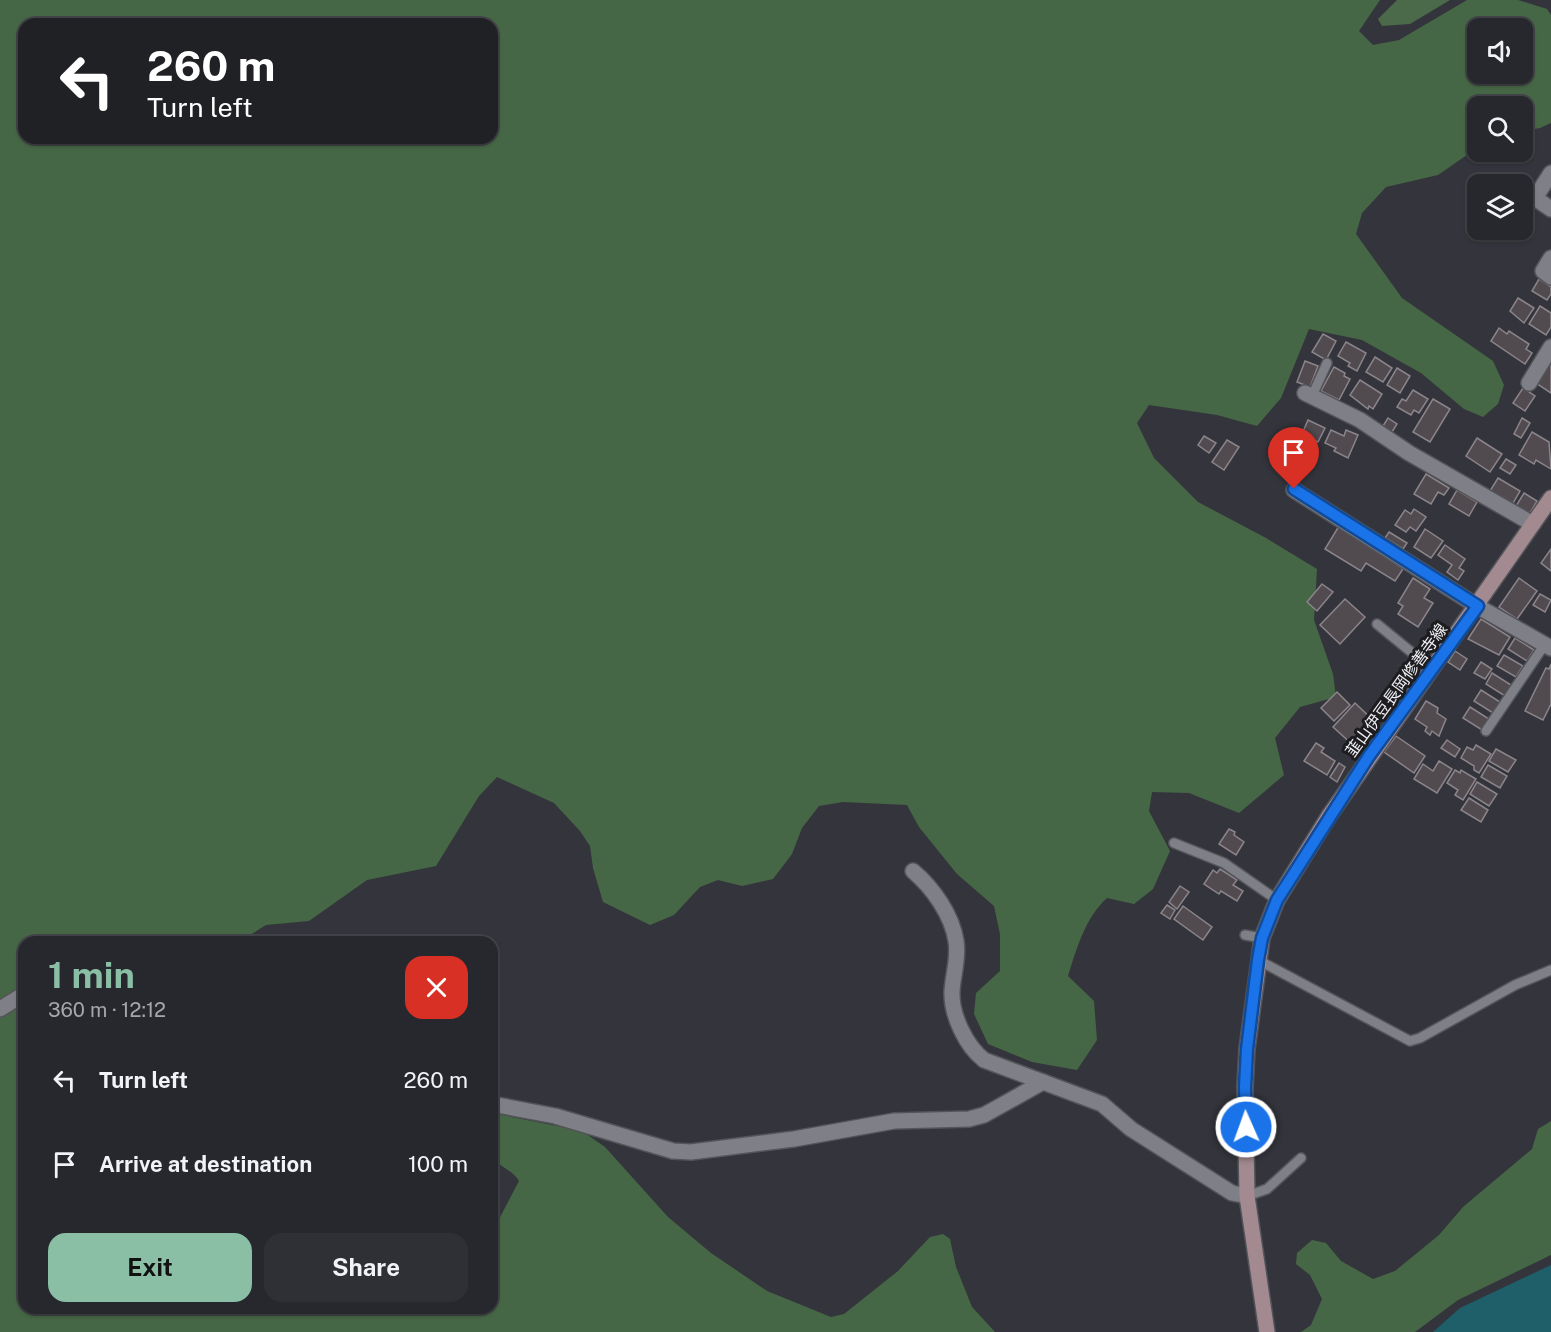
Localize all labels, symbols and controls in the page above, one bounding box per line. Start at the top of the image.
map controls [1467,18,1533,240]
button: sound [1467,18,1533,84]
text: 260 m [147,41,275,90]
icon: left [48,42,126,120]
text: Turn left [147,91,253,123]
button: search [1467,96,1533,162]
button: layers [1467,174,1533,240]
pin [1268,427,1319,489]
icon: arrive [1277,436,1310,469]
street label: 韮山伊豆長岡修善寺線 [1342,620,1451,761]
text: 1 min [48,954,135,996]
button: close [405,956,468,1019]
text: 360 m · 12:12 [48,998,166,1022]
icon: left [48,1064,81,1097]
text: Turn left [99,1067,188,1093]
text: 260 m [403,1067,468,1093]
position arrow [1214,1095,1278,1159]
icon: arrive [48,1148,81,1181]
text: Arrive at destination [99,1151,312,1177]
text: 100 m [408,1151,468,1177]
button: Exit [48,1233,252,1302]
button: Share [264,1233,468,1302]

